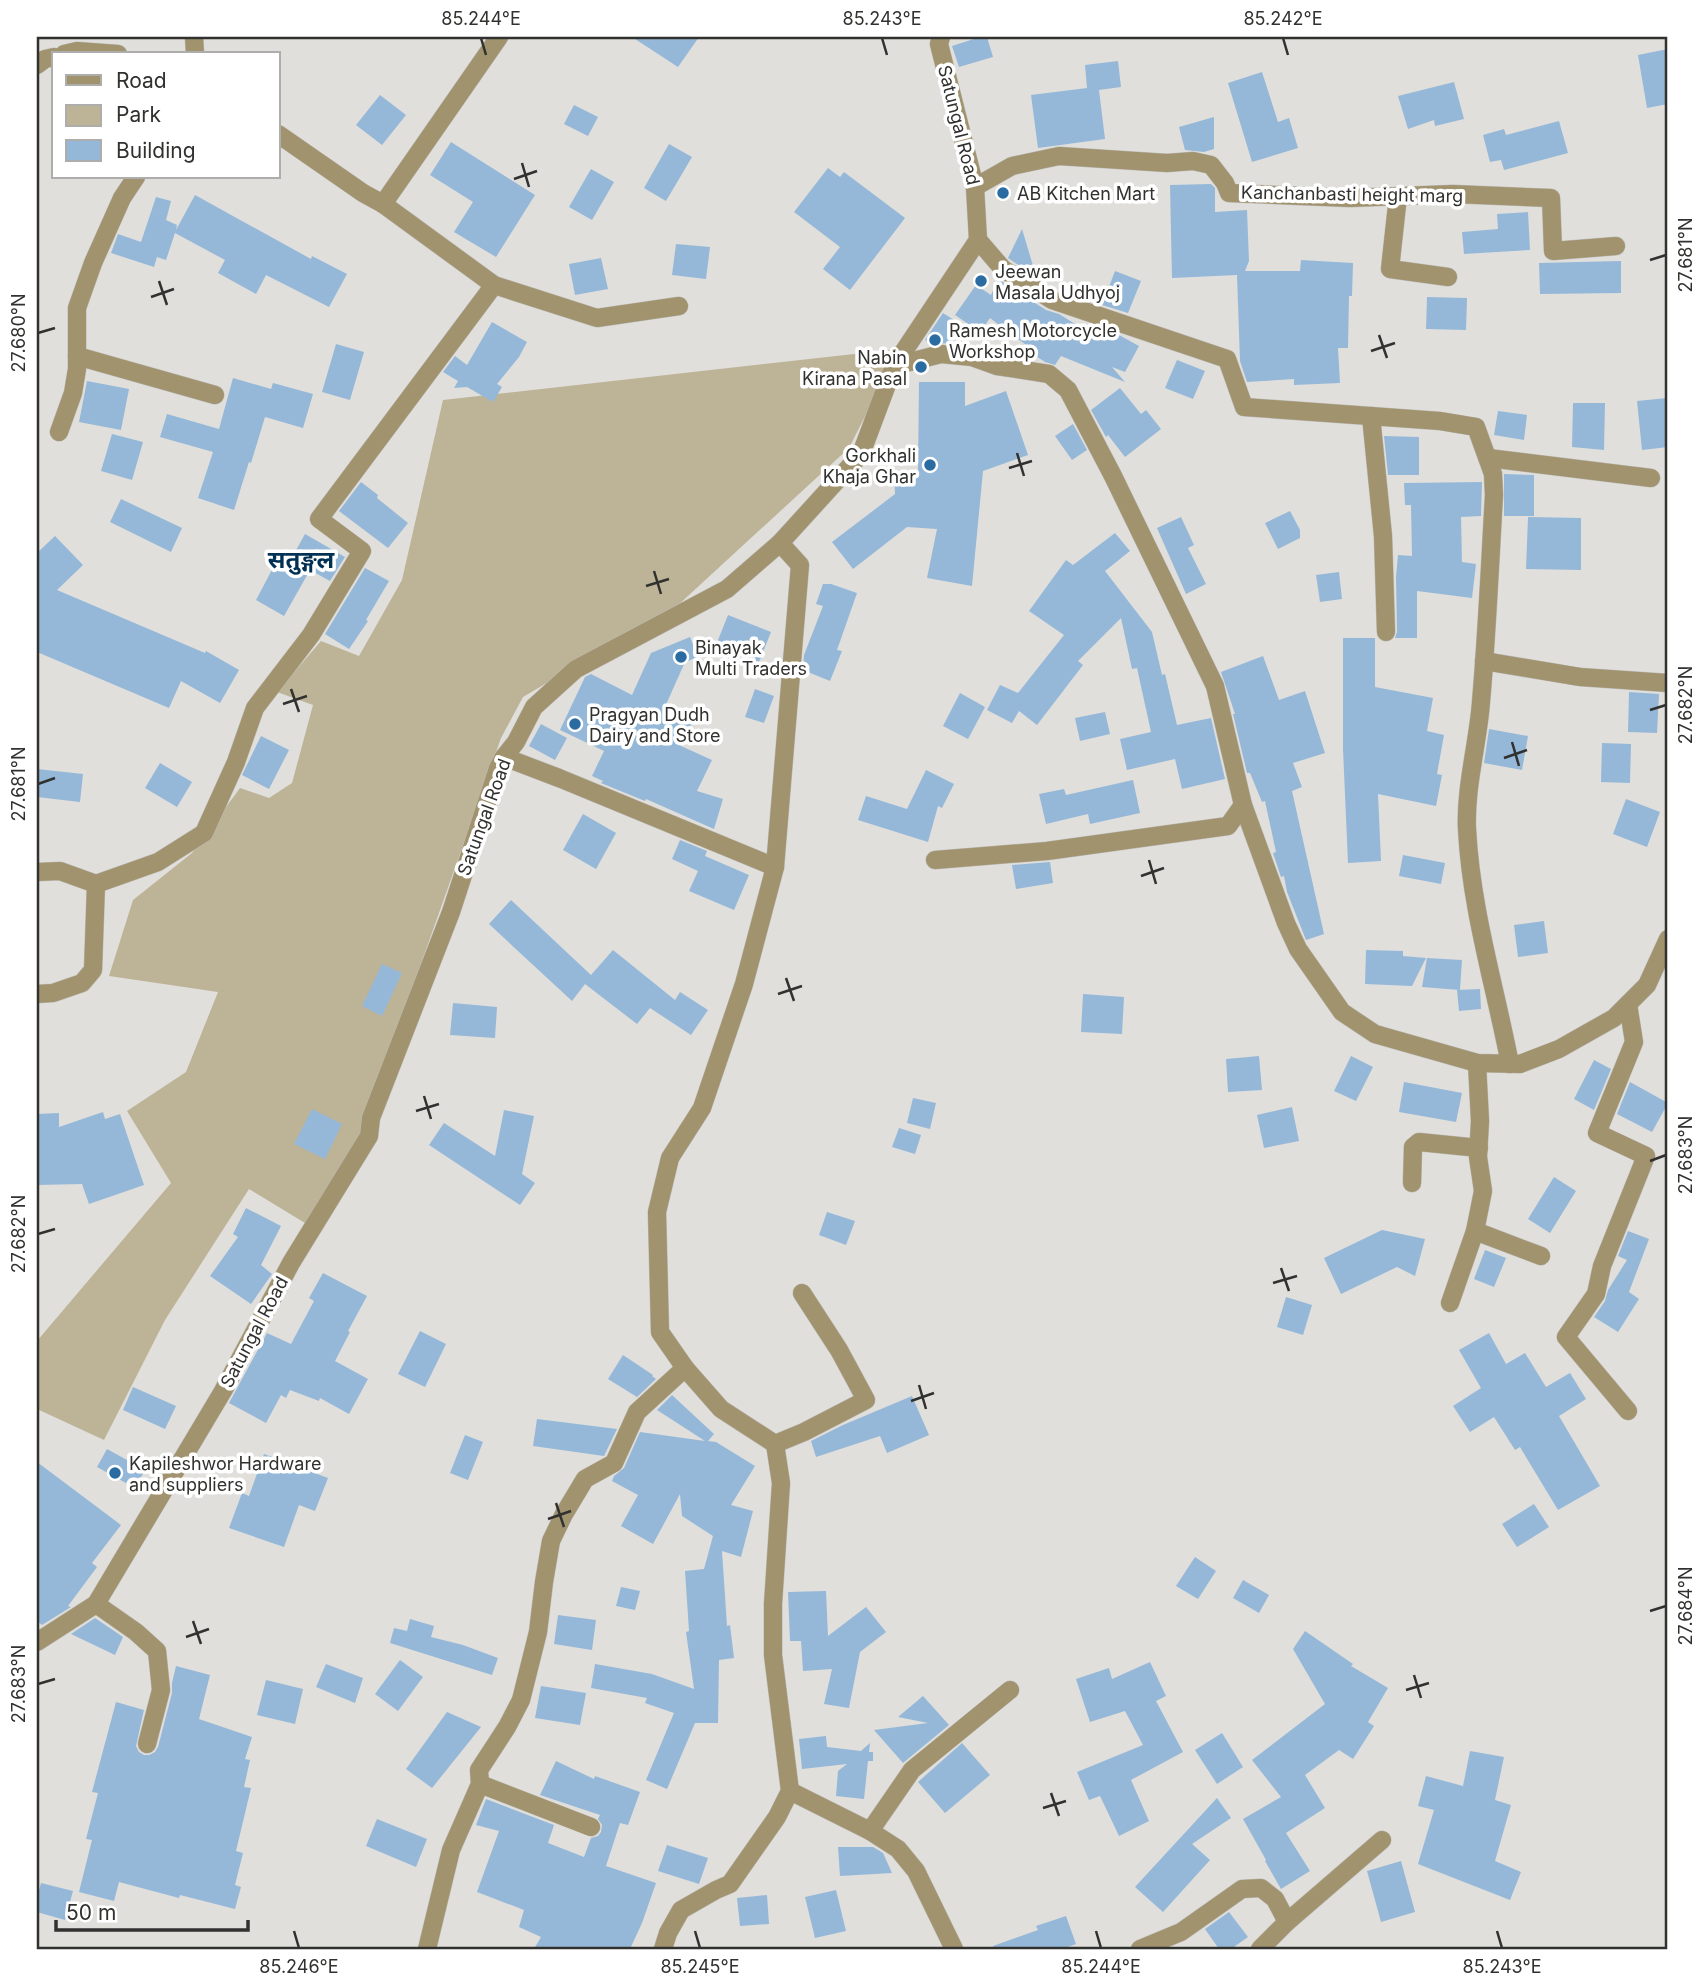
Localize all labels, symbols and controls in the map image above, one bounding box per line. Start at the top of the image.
text: 85.244°E [441,8,521,29]
text: 85.243°E [843,8,921,29]
text: 85.242°E [1243,8,1323,29]
legend [52,52,280,178]
street label: Satungal Road [934,63,984,187]
text: Road [116,68,167,93]
text: Park [116,102,161,127]
text: Building [116,138,196,163]
street label: Kanchanbasti height marg [1241,182,1463,206]
place label: AB Kitchen Mart [1017,183,1155,204]
marker: AB Kitchen Mart [995,185,1011,201]
text: 27.681°N [1675,217,1696,293]
place label: Jeewan Masala Udhyoj [995,261,1120,303]
marker: Jeewan Masala Udhyoj [973,273,989,289]
text: 27.680°N [8,293,29,373]
place label: Ramesh Motorcycle Workshop [949,320,1117,362]
marker: Ramesh Motorcycle Workshop [927,332,943,348]
place label: Nabin Kirana Pasal [802,347,907,389]
marker: Nabin Kirana Pasal [913,359,929,375]
place label: Gorkhali Khaja Ghar [823,445,916,487]
marker: Gorkhali Khaja Ghar [922,457,938,473]
district label: सतुङ्गल [268,545,335,575]
place label: Binayak Multi Traders [695,637,807,679]
marker: Binayak Multi Traders [673,649,689,665]
text: 27.682°N [1675,666,1696,744]
place label: Pragyan Dudh Dairy and Store [589,704,721,746]
marker: Pragyan Dudh Dairy and Store [567,716,583,732]
text: 27.681°N [8,746,29,822]
street label: Satungal Road [453,756,515,878]
text: 27.683°N [1675,1116,1696,1194]
text: 27.682°N [8,1195,29,1273]
street label: Satungal Road [216,1273,292,1391]
place label: Kapileshwor Hardware and suppliers [129,1453,321,1495]
marker: Kapileshwor Hardware and suppliers [107,1465,123,1481]
text: 27.684°N [1675,1567,1696,1645]
text: 27.683°N [8,1645,29,1723]
scale bar [56,1888,248,1932]
text: 50 m [66,1900,116,1925]
text: 85.246°E [259,1956,339,1977]
text: 85.245°E [660,1956,740,1977]
text: 85.244°E [1061,1956,1141,1977]
text: 85.243°E [1463,1956,1541,1977]

